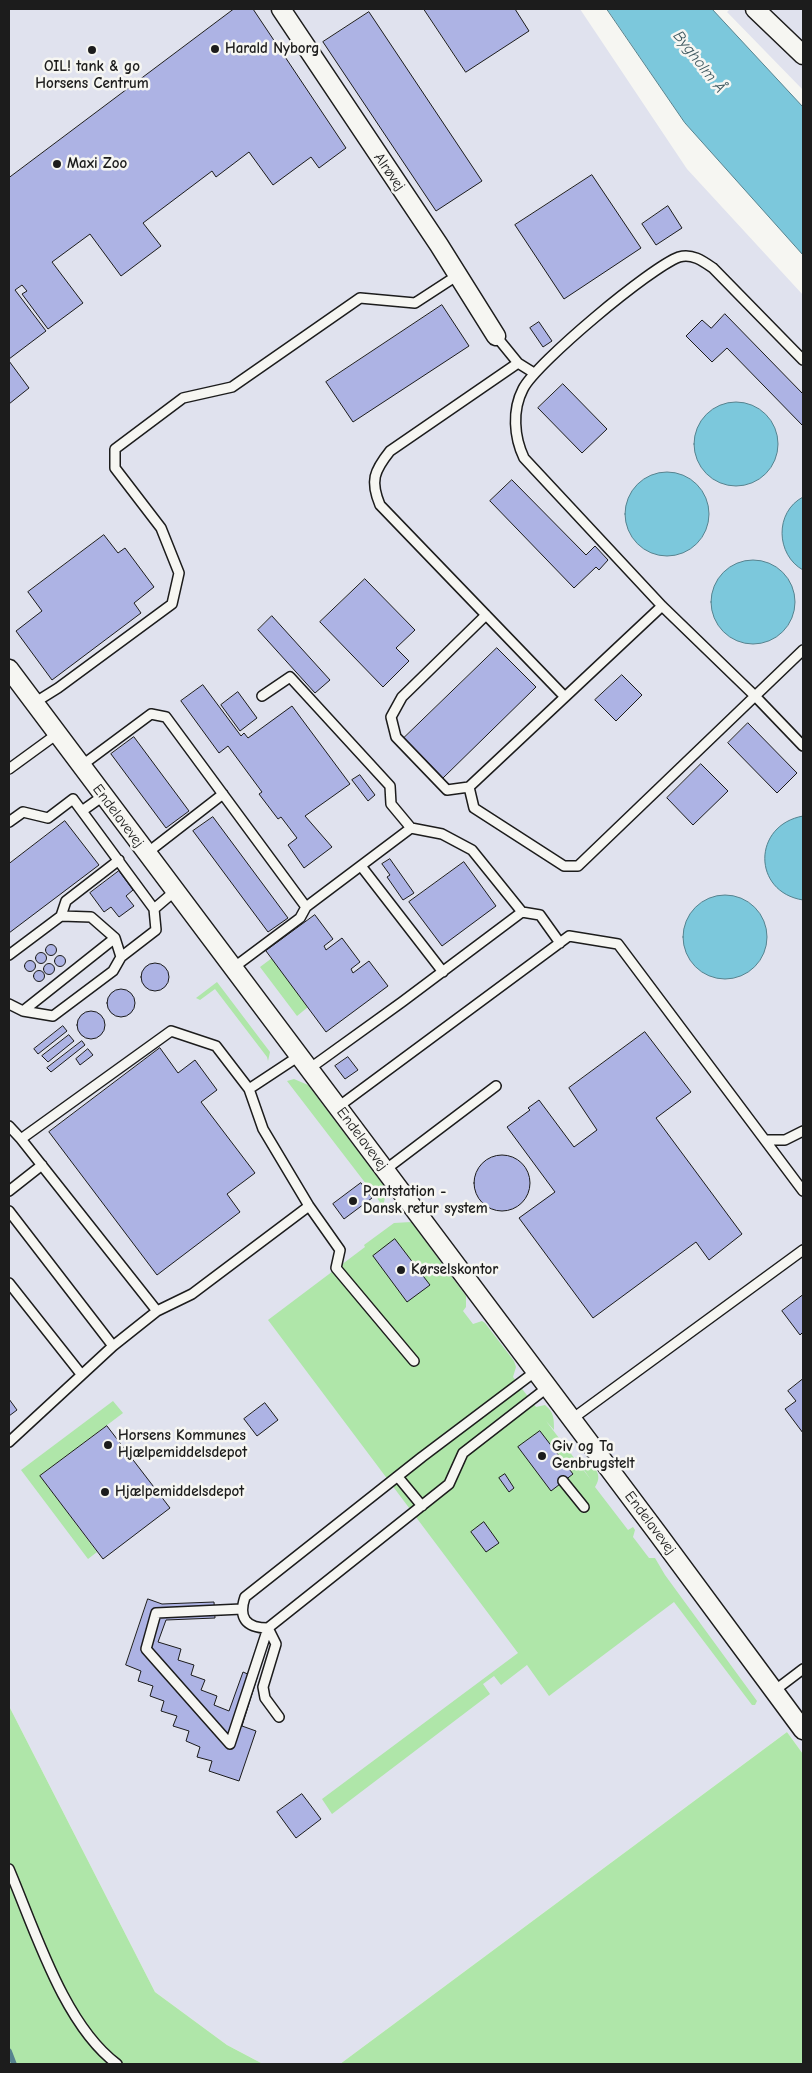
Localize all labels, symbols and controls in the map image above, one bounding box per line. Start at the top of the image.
water label: Bygholm Å [669,27,729,97]
place label: Harald Nyborg [225,40,319,58]
marker: Harald Nyborg [209,43,221,55]
marker: OIL! tank & go Horsens Centrum [86,44,98,56]
place label: OIL! tank & go Horsens Centrum [35,58,149,93]
street label: Alrøvej [369,150,409,194]
place label: Maxi Zoo [67,155,127,173]
marker: Maxi Zoo [51,158,63,170]
street label: Endelavevej [88,781,148,851]
street label: Endelavevej [332,1104,392,1174]
place label: Pantstation - Dansk retur system [363,1183,488,1218]
marker: Pantstation - Dansk retur system [347,1195,359,1207]
place label: Kørselskontor [411,1261,498,1279]
marker: Kørselskontor [395,1264,407,1276]
place label: Horsens Kommunes Hjælpemiddelsdepot [118,1427,247,1462]
place label: Giv og Ta Genbrugstelt [552,1438,635,1473]
marker: Horsens Kommunes Hjælpemiddelsdepot [102,1439,114,1451]
marker: Giv og Ta Genbrugstelt [536,1450,548,1462]
place label: Hjælpemiddelsdepot [115,1483,244,1501]
marker: Hjælpemiddelsdepot [99,1486,111,1498]
street label: Endelavevej [620,1488,680,1558]

